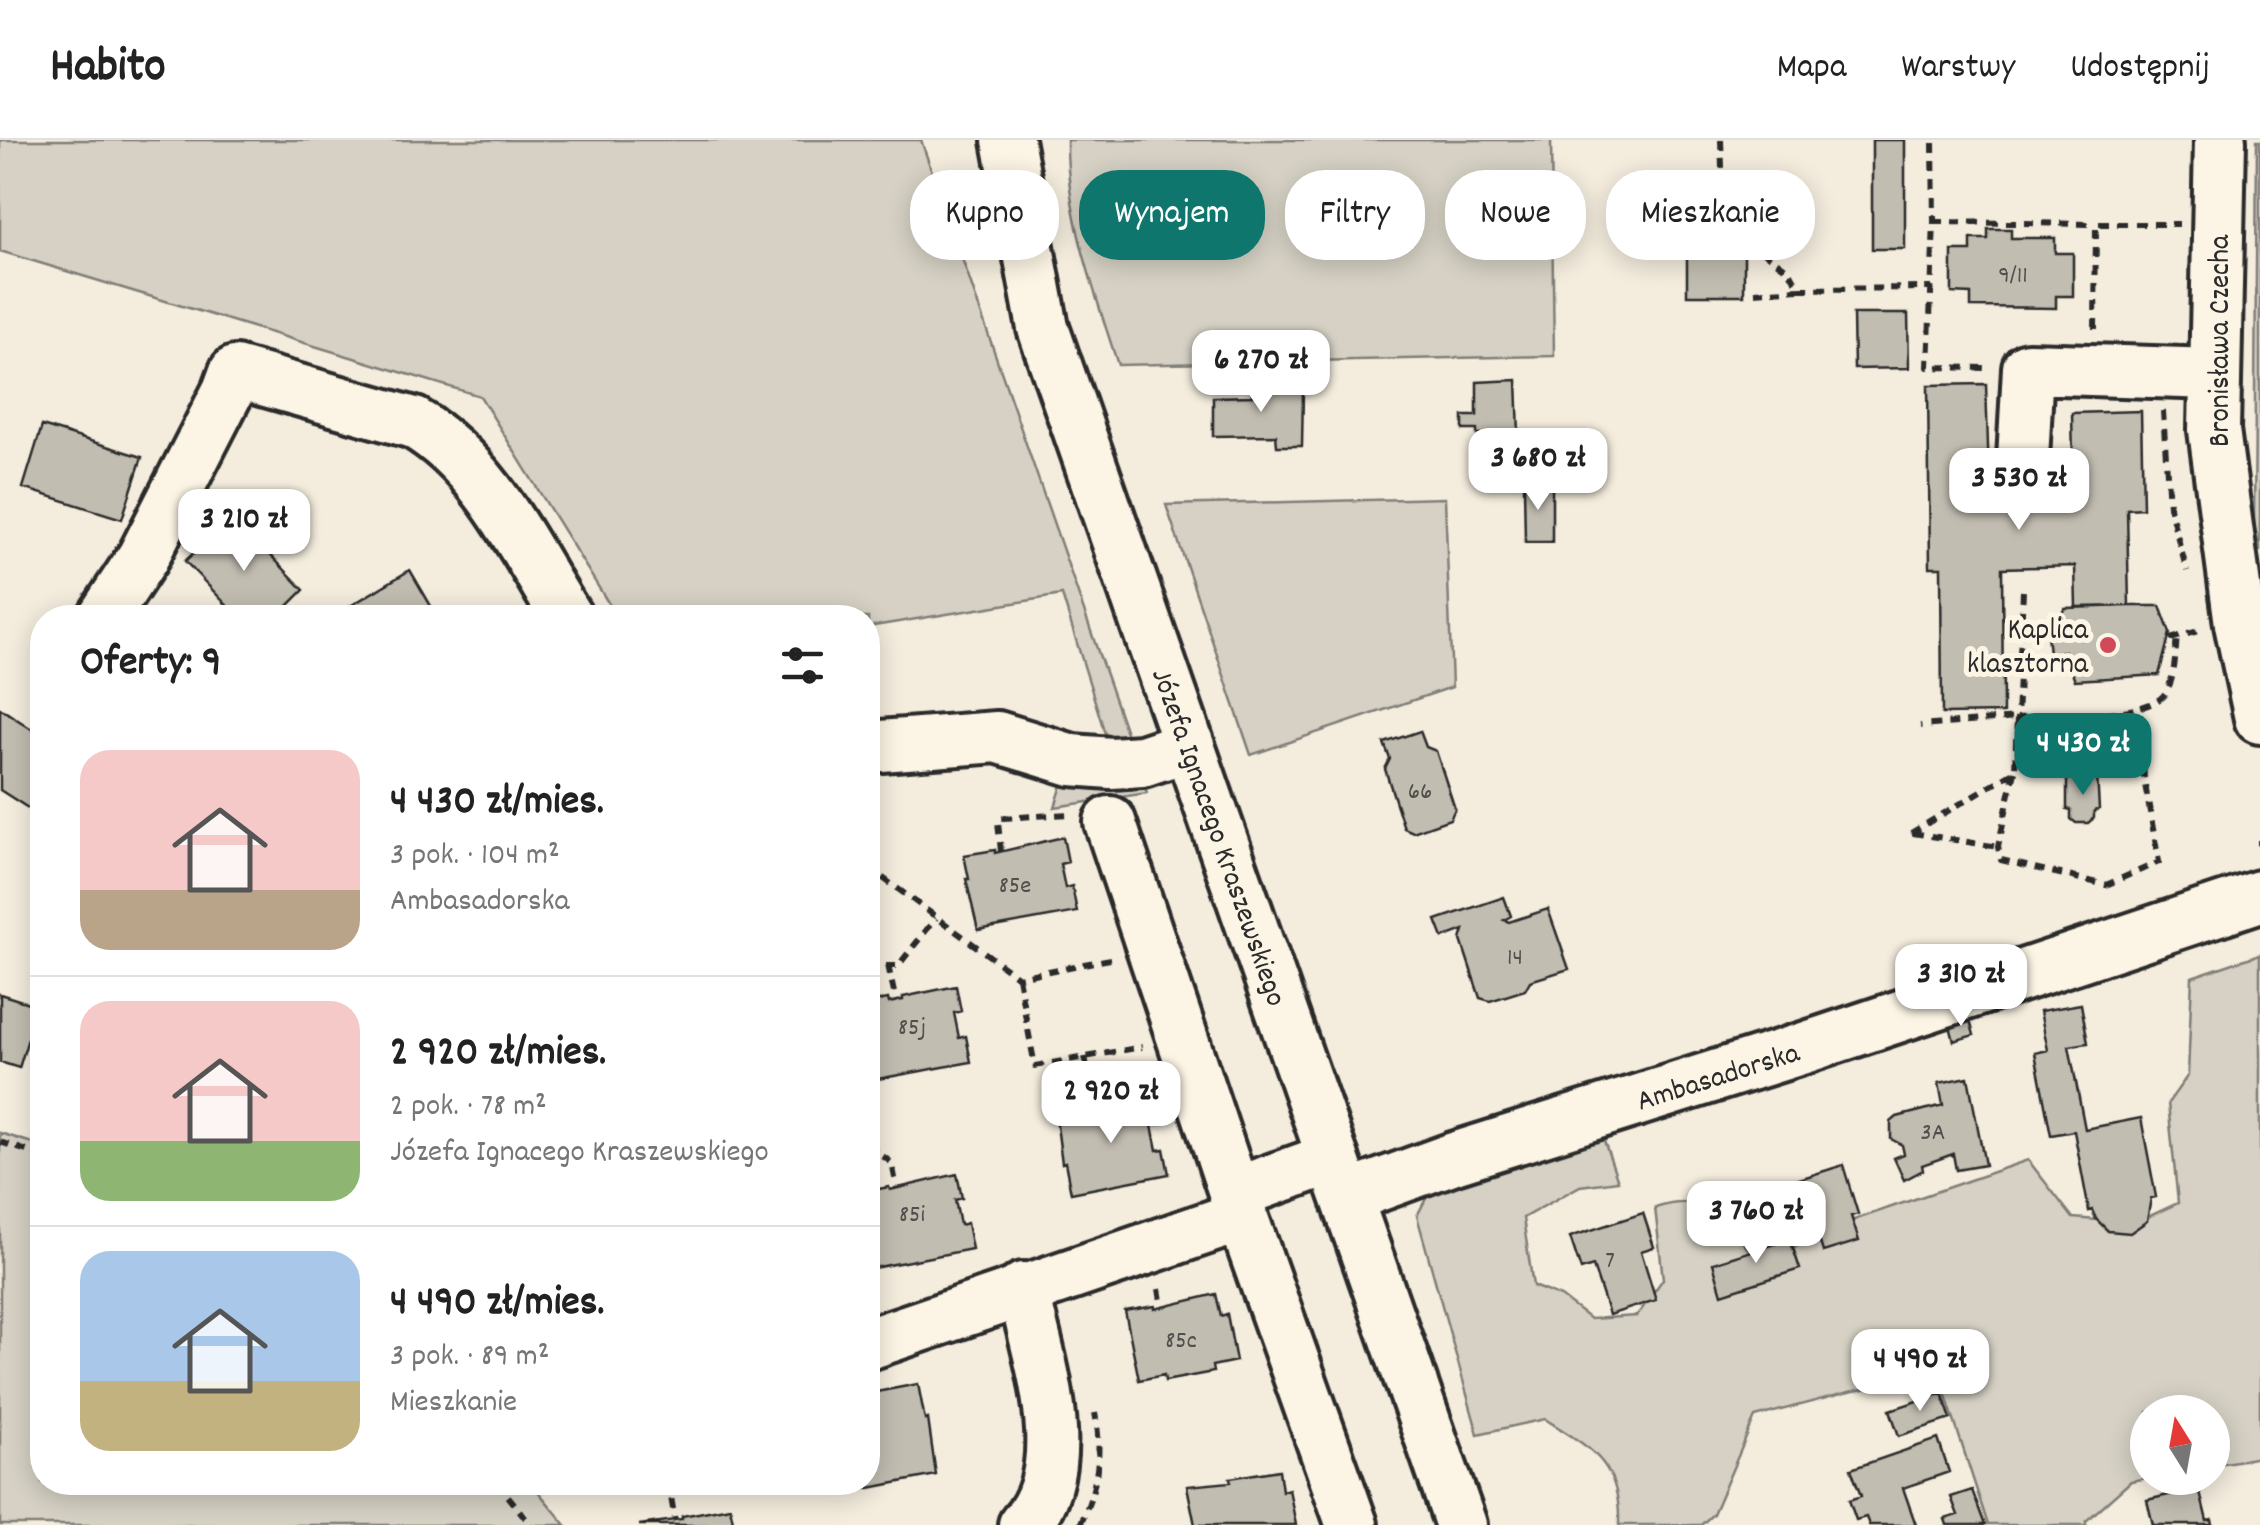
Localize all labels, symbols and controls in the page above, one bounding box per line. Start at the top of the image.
text: Habito [50,35,166,104]
text: Mapa [1777,44,1846,94]
text: Warstwy [1901,44,2015,94]
text: Udostępnij [2070,44,2210,94]
chip: Kupno [910,170,1059,260]
chip: Wynajem [1079,170,1265,260]
chip: Filtry [1285,170,1425,260]
chip: Nowe [1445,170,1586,260]
chip: Mieszkanie [1606,170,1815,260]
street label: Bronisława Czecha [2201,234,2244,447]
house number: 9/11 [1998,259,2028,295]
pin: 6 270 zł [1158,330,1364,415]
text: 6 270 zł [1214,339,1308,385]
pin: 3 680 zł [1435,428,1641,513]
text: 3 680 zł [1490,437,1586,483]
pin: 3 530 zł [1916,448,2122,533]
text: 3 530 zł [1971,457,2067,503]
pin: 3 210 zł [141,489,347,574]
text: 3 210 zł [200,498,288,544]
place label: Kaplica klasztorna [1967,611,2089,688]
marker: Kaplica klasztorna [2097,634,2119,656]
text: Oferty: 9 [80,635,221,695]
icon: filters [775,638,830,693]
street label: Józefa Ignacego Kraszewskiego [1138,663,1295,1013]
pin: 4 430 zł [1980,713,2186,798]
text: 4 430 zł [2036,722,2130,768]
text: 4 430 zł/mies. [390,774,604,834]
house number: 66 [1408,775,1432,811]
icon: home [160,790,280,910]
text: 3 pok. · 104 m² [390,834,560,880]
house number: 85e [999,869,1031,905]
text: Ambasadorska [390,880,570,926]
house number: 14 [1507,941,1523,977]
pin: 3 310 zł [1858,944,2064,1029]
text: 3 310 zł [1917,953,2005,999]
house number: 85j [898,1011,926,1047]
text: 2 920 zł/mies. [390,1025,606,1085]
street label: Ambasadorska [1632,1033,1806,1125]
icon: home [160,1041,280,1161]
pin: 2 920 zł [1008,1061,1214,1146]
text: 2 920 zł [1064,1070,1158,1116]
text: 2 pok. · 78 m² [390,1085,547,1131]
house number: 3A [1921,1116,1945,1152]
text: Józefa Ignacego Kraszewskiego [390,1131,769,1177]
pin: 3 760 zł [1653,1181,1859,1266]
text: 3 760 zł [1709,1190,1803,1236]
house number: 85i [899,1198,926,1234]
house number: 7 [1605,1244,1615,1280]
text: 4 490 zł/mies. [390,1275,604,1335]
icon: home [160,1291,280,1411]
house number: 85c [1165,1324,1197,1360]
pin: 4 490 zł [1817,1329,2023,1414]
text: 3 pok. · 89 m² [390,1335,549,1381]
text: 4 490 zł [1873,1338,1967,1384]
text: Mieszkanie [390,1381,517,1427]
north arrow [2130,1395,2230,1495]
map controls [2130,1395,2230,1495]

